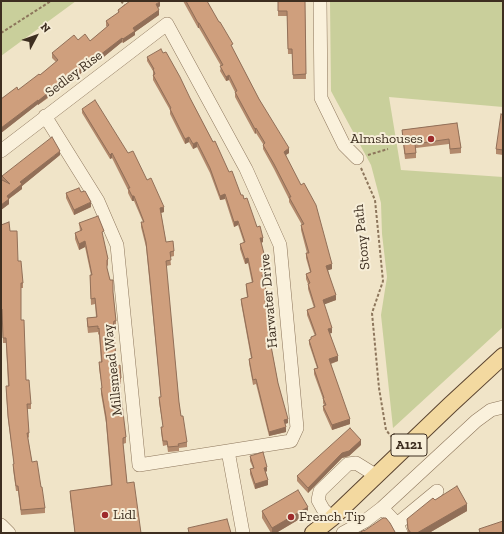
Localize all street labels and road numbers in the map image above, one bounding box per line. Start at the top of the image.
street label: Sedley Rise [42,47,106,101]
street label: Stony Path [350,203,374,271]
street label: Harwater Drive [257,253,281,349]
street label: Millsmead Way [100,323,126,417]
road number: A121 [391,434,427,456]

